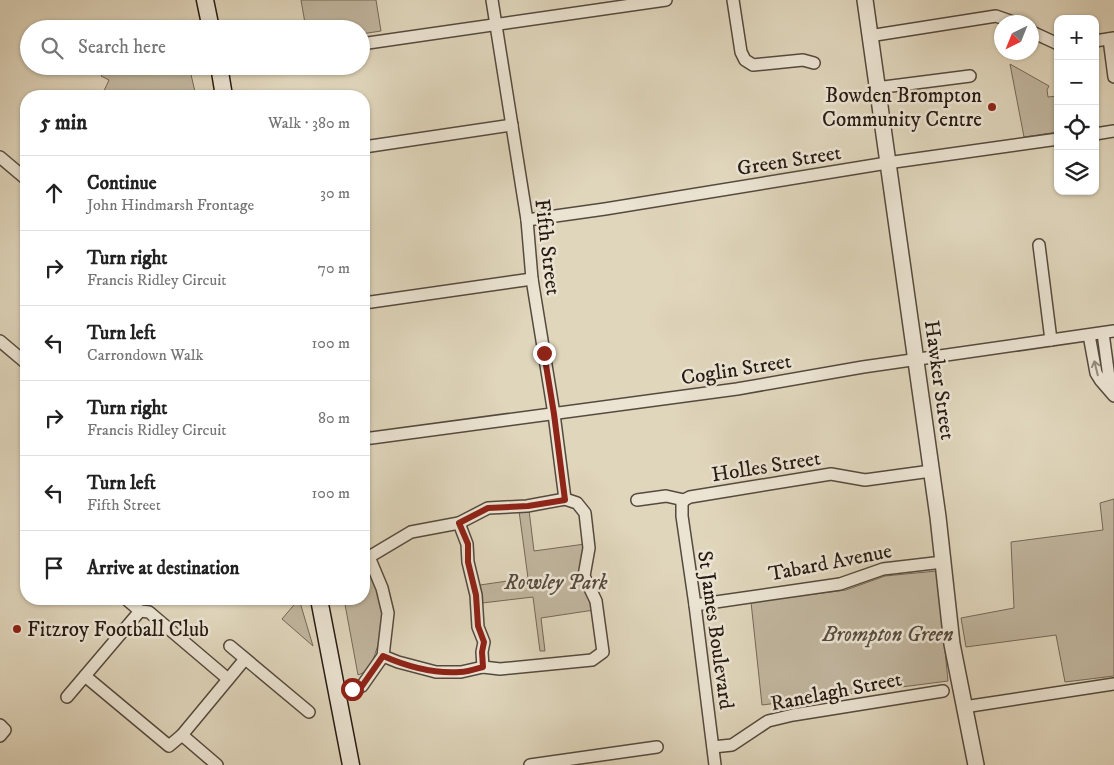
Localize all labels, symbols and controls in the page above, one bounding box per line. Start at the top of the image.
north arrow [994,15,1039,60]
map controls [1054,15,1099,195]
button: + [1054,15,1099,60]
search box [20,20,370,75]
icon: search [38,34,66,62]
text: Search here [78,36,166,59]
button: − [1054,60,1099,105]
place label: Bowden Brompton Community Centre [822,83,982,133]
marker: Bowden Brompton Community Centre [986,101,998,113]
button: locate [1054,105,1099,150]
text: 5 min [40,110,87,136]
text: Walk · 380 m [268,113,350,133]
street label: Green Street [735,140,843,182]
button: layers [1054,150,1099,195]
text: Continue [87,172,157,195]
icon: ahead [40,179,68,207]
text: 30 m [320,183,350,203]
text: John Hindmarsh Frontage [87,195,254,215]
street label: Fifth Street [528,197,566,297]
text: Turn right [87,247,167,270]
icon: right [40,254,68,282]
text: 70 m [318,258,350,278]
text: Francis Ridley Circuit [87,270,226,290]
street label: Hawker Street [918,319,960,442]
text: Turn left [87,322,156,345]
icon: left [40,329,68,357]
text: 100 m [312,333,350,353]
route end [533,342,556,365]
text: Carrondown Walk [87,345,203,365]
street label: Coglin Street [679,348,793,392]
one-way arrow [1090,360,1100,376]
text: Turn right [87,397,167,420]
icon: right [40,404,68,432]
text: 80 m [318,408,350,428]
text: Francis Ridley Circuit [87,420,226,440]
street label: Holles Street [710,446,823,488]
text: Turn left [87,472,156,495]
icon: left [40,479,68,507]
text: 100 m [312,483,350,503]
text: Fifth Street [87,495,161,515]
street label: Tabard Avenue [766,538,894,588]
street label: St James Boulevard [691,549,739,712]
icon: arrive [40,554,68,582]
text: Arrive at destination [87,557,239,580]
park label: Rowley Park [504,570,608,596]
place label: Fitzroy Football Club [27,617,209,643]
park label: Brompton Green [822,622,954,648]
marker: Fitzroy Football Club [11,623,23,635]
street label: Ranelagh Street [768,666,904,717]
route start [341,678,364,701]

